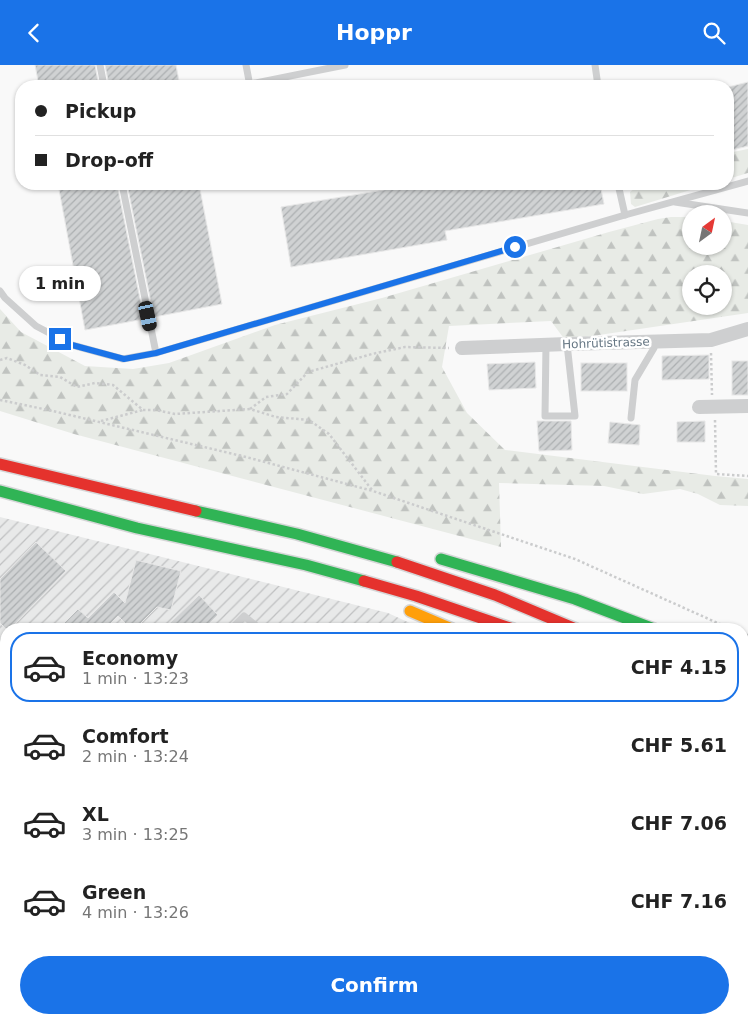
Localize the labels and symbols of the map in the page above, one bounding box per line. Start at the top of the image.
north arrow [682,205,732,255]
route start [504,236,526,258]
callout: 1 min [19,267,101,301]
car [137,300,158,332]
route end [49,328,71,350]
street label: Hohrütistrasse [562,334,650,352]

